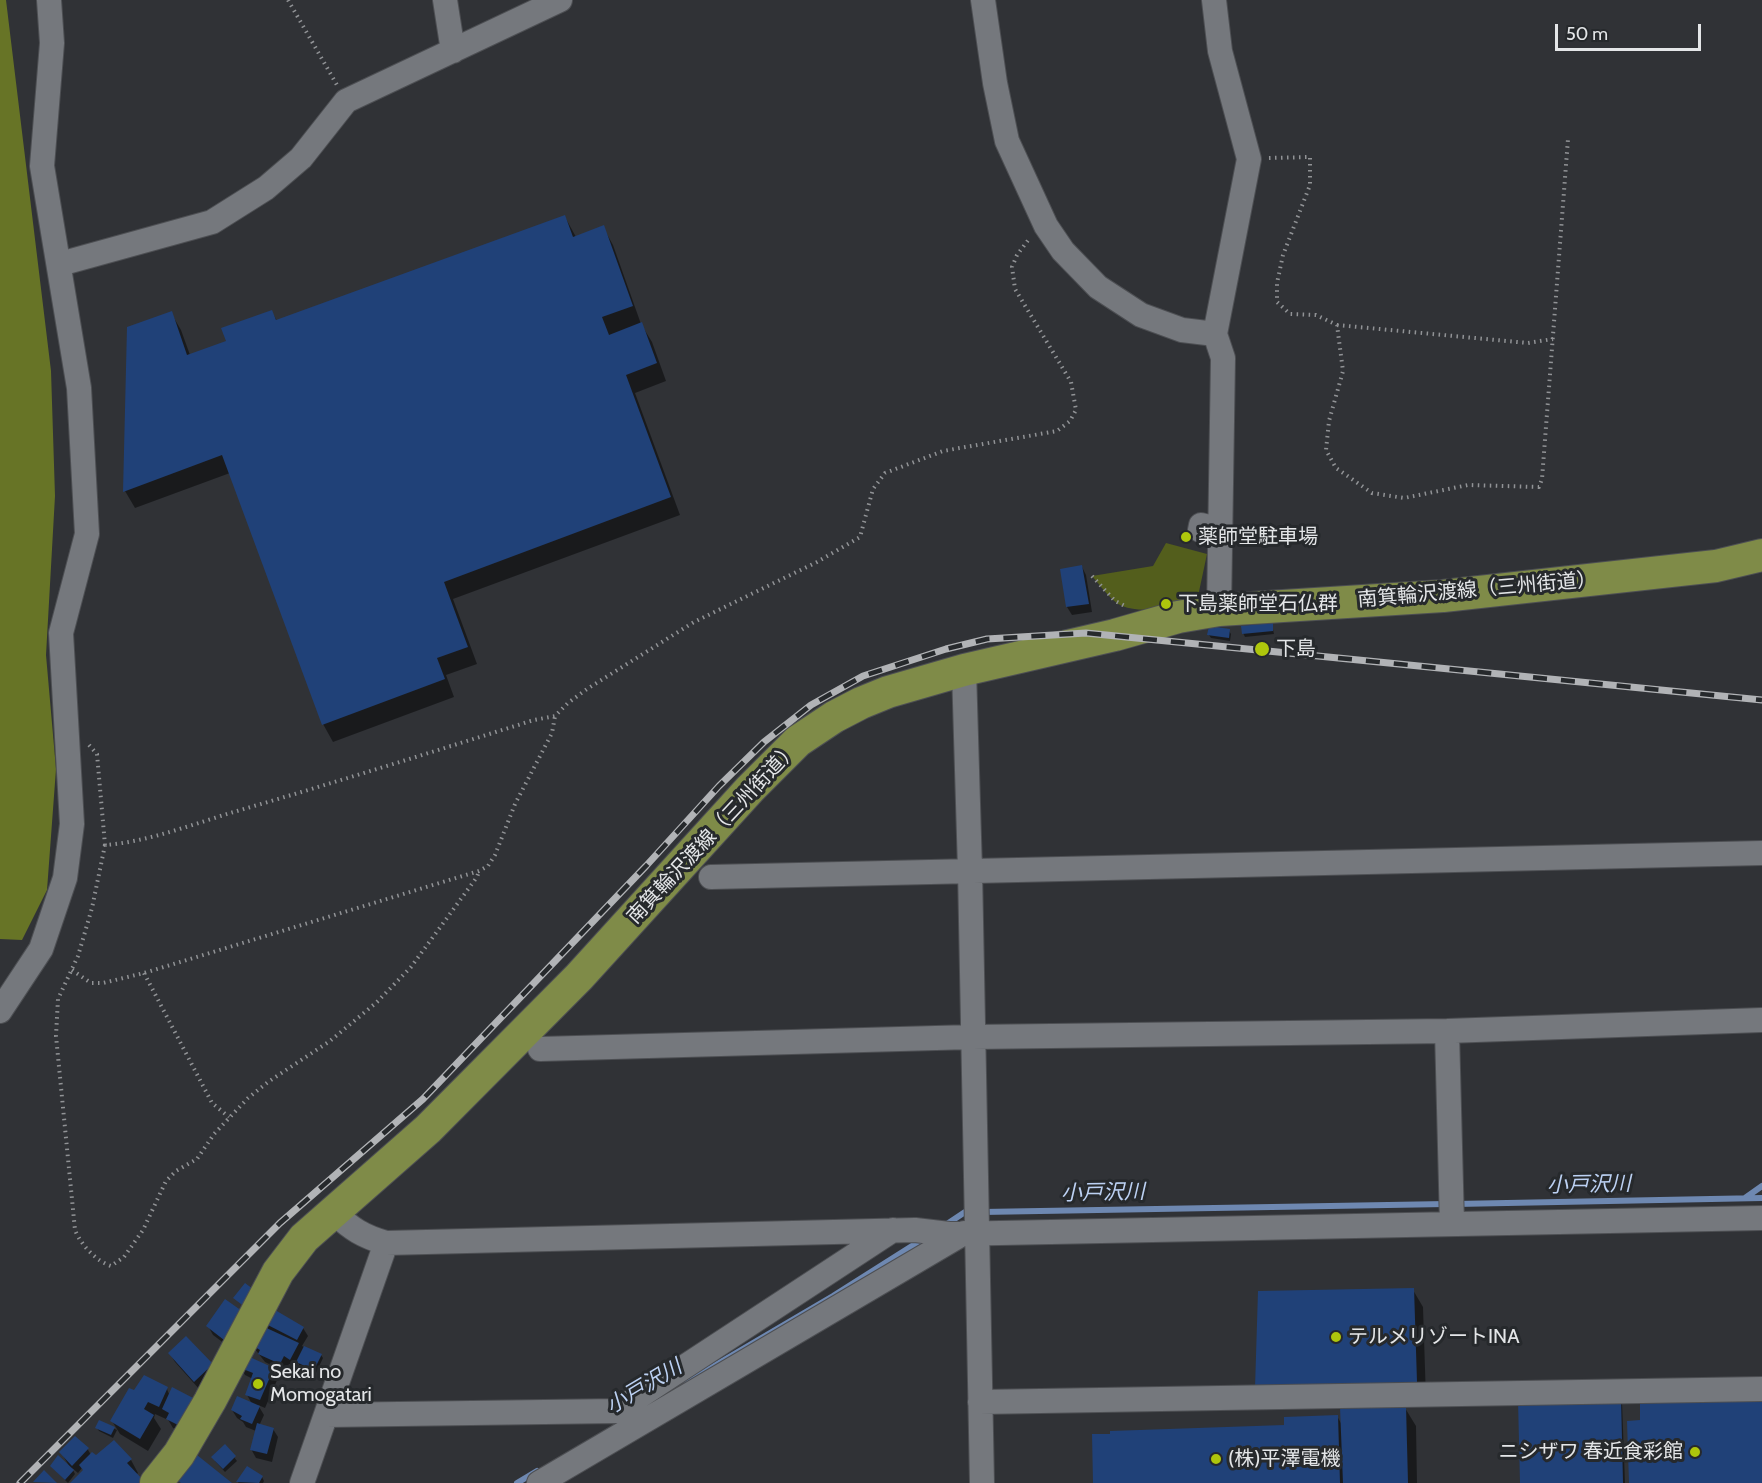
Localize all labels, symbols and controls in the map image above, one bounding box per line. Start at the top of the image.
scale bar [1558,12,1704,50]
text: 50 m [1566,23,1608,45]
place label: 薬師堂駐車場 [1198,525,1318,549]
marker: 薬師堂駐車場 [1179,530,1193,544]
street label: 南箕輪沢渡線（三州街道） [1356,568,1598,612]
place label: 下島薬師堂石仏群 [1178,592,1338,616]
marker: 下島薬師堂石仏群 [1159,597,1173,611]
place label: 下島 [1276,637,1316,661]
marker: 下島 [1253,640,1271,658]
street label: 南箕輪沢渡線（三州街道） [622,737,804,929]
water label: 小戸沢川 [1547,1172,1631,1198]
water label: 小戸沢川 [1061,1180,1145,1206]
place label: テルメリゾートINA [1348,1325,1519,1349]
marker: テルメリゾートINA [1329,1330,1343,1344]
water label: 小戸沢川 [602,1355,686,1419]
place label: Sekai no Momogatari [270,1360,372,1407]
marker: Sekai no Momogatari [251,1377,265,1391]
place label: ニシザワ 春近食彩館 [1499,1440,1683,1464]
marker: ニシザワ 春近食彩館 [1688,1445,1702,1459]
place label: (株)平澤電機 [1228,1447,1341,1471]
marker: (株)平澤電機 [1209,1452,1223,1466]

